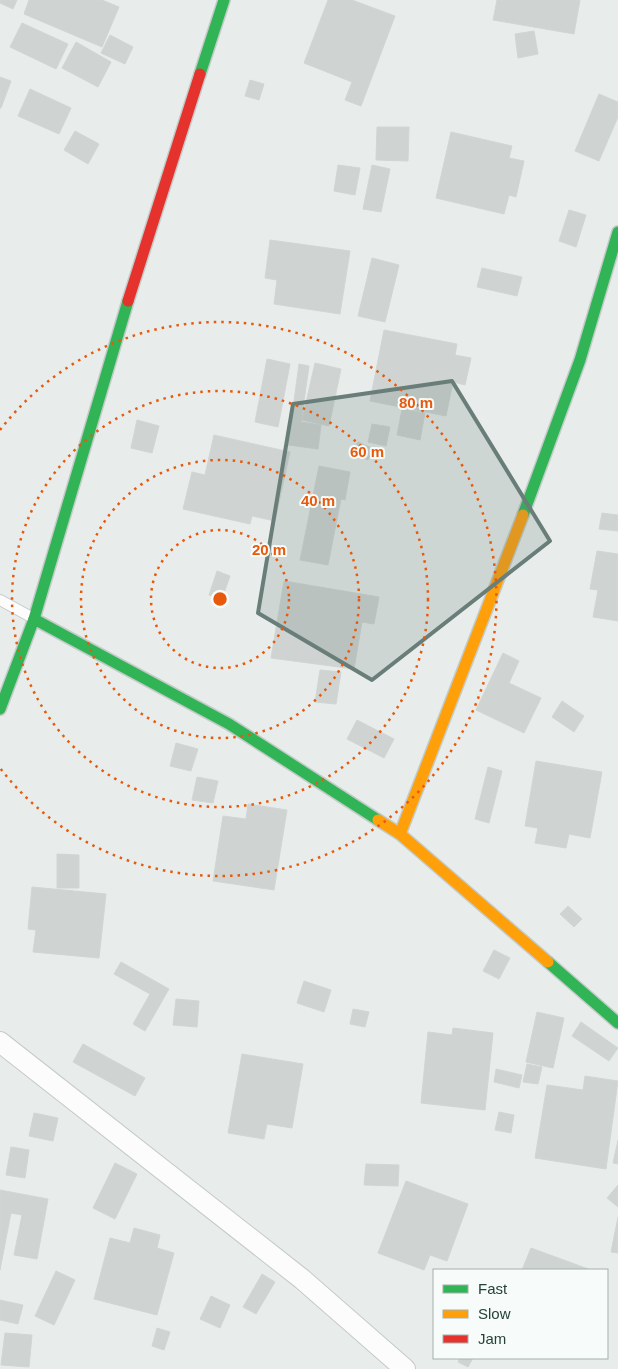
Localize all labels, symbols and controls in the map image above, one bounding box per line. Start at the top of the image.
text: 80 m [399,394,433,411]
text: 60 m [350,443,384,460]
text: 40 m [301,492,335,509]
text: 20 m [252,541,286,558]
centre of rings [211,590,229,608]
legend [433,1269,608,1359]
text: Fast [478,1280,508,1297]
text: Slow [478,1305,511,1322]
text: Jam [478,1330,506,1347]

